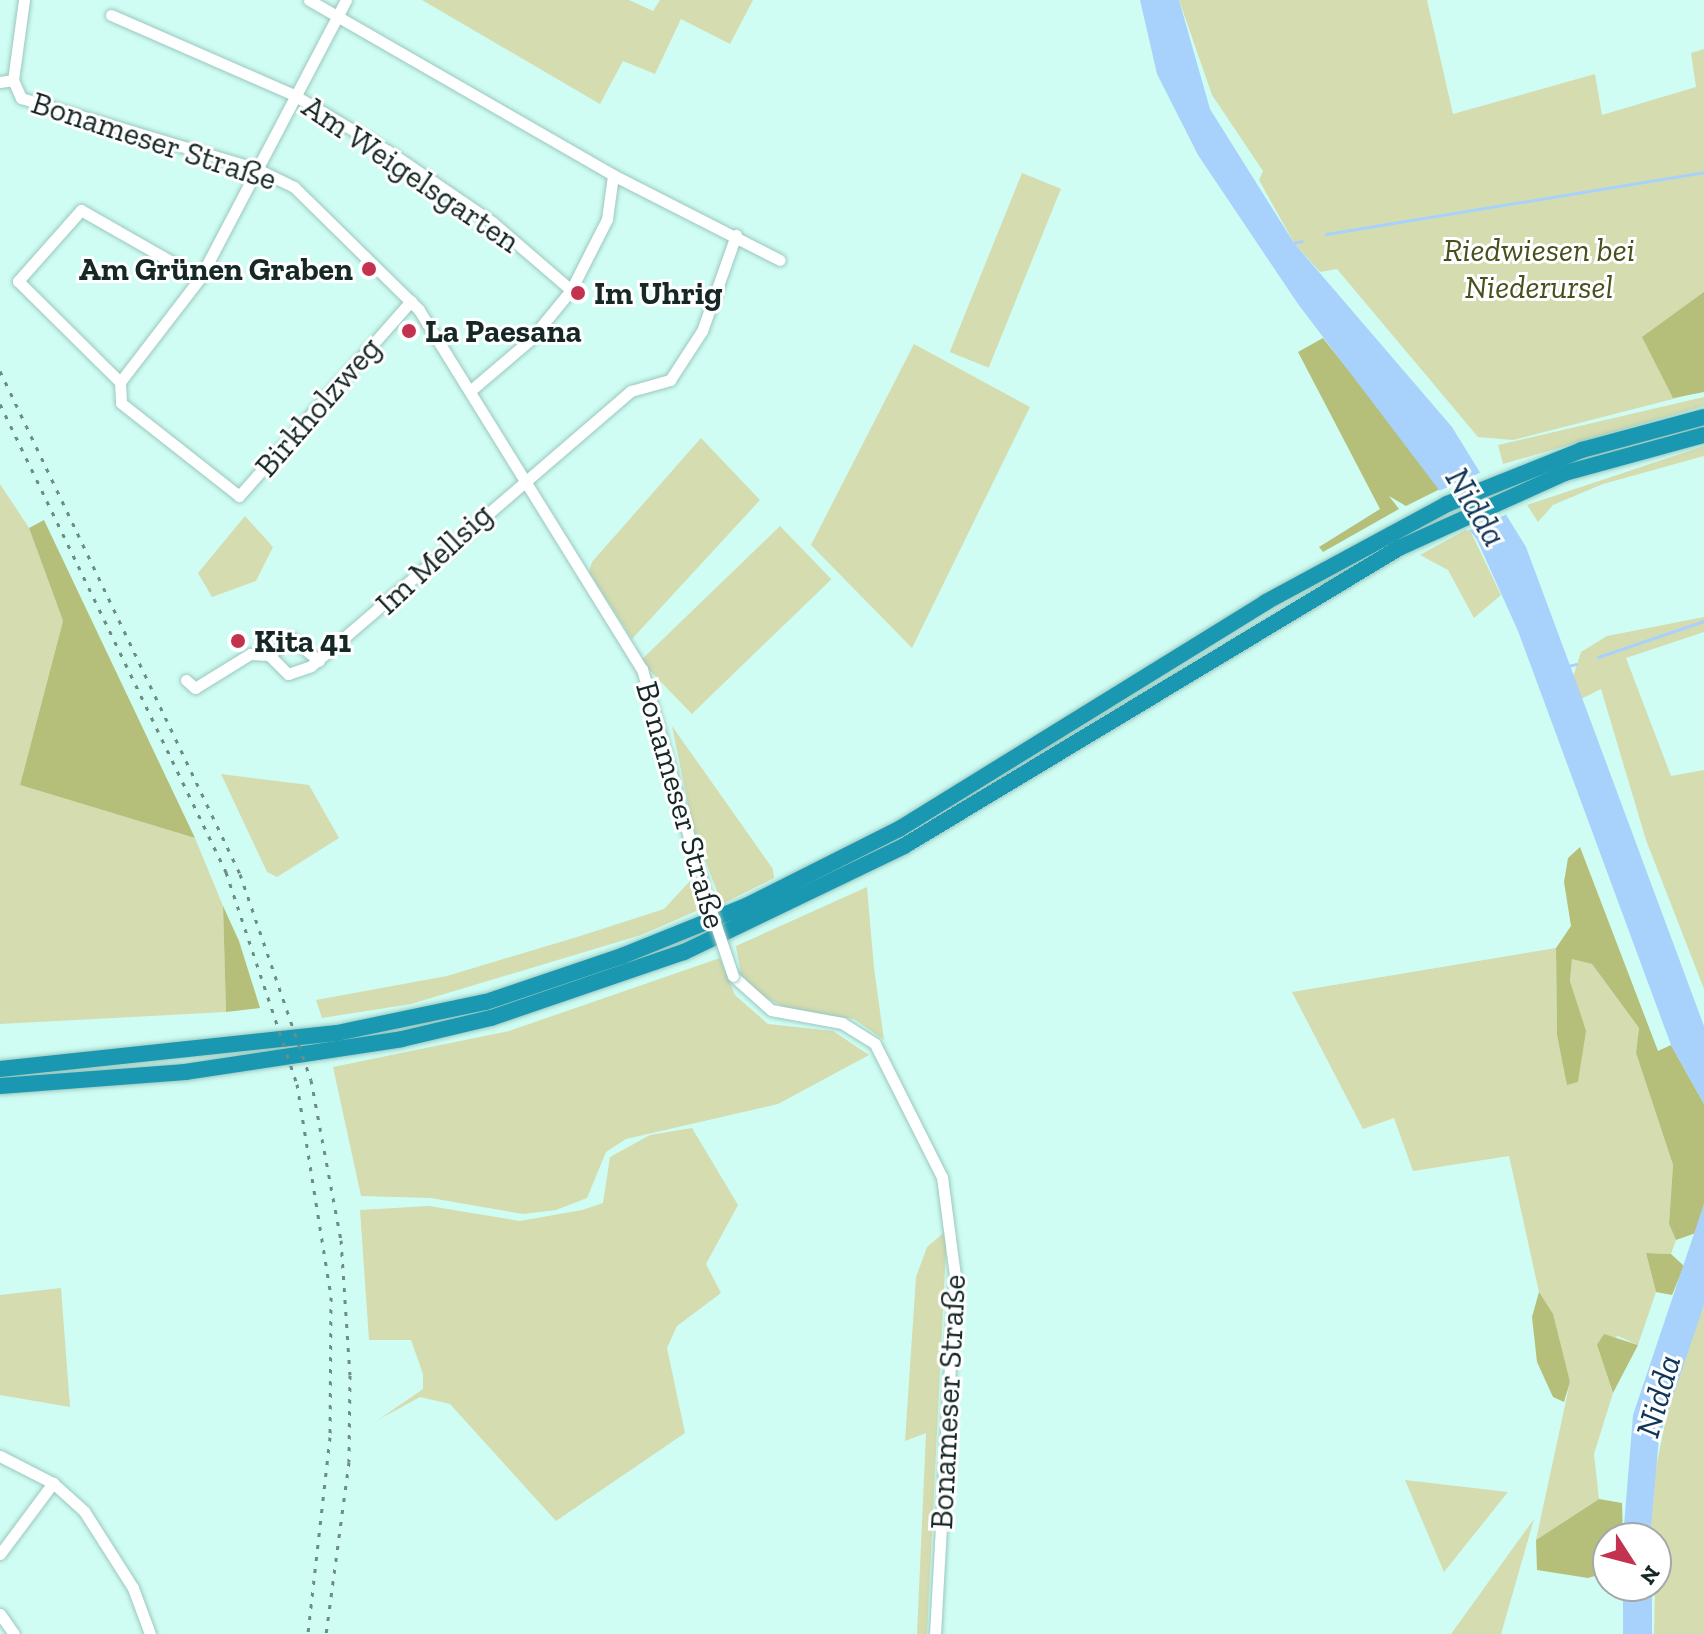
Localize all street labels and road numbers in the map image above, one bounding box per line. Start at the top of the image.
street label: Bonameser Straße [26,83,282,199]
street label: Am Weigelsgarten [295,87,527,261]
street label: Birkholzweg [247,329,389,485]
street label: Im Mellsig [368,495,500,623]
street label: Bonameser Straße [627,677,735,933]
street label: Bonameser Straße [922,1273,974,1531]

